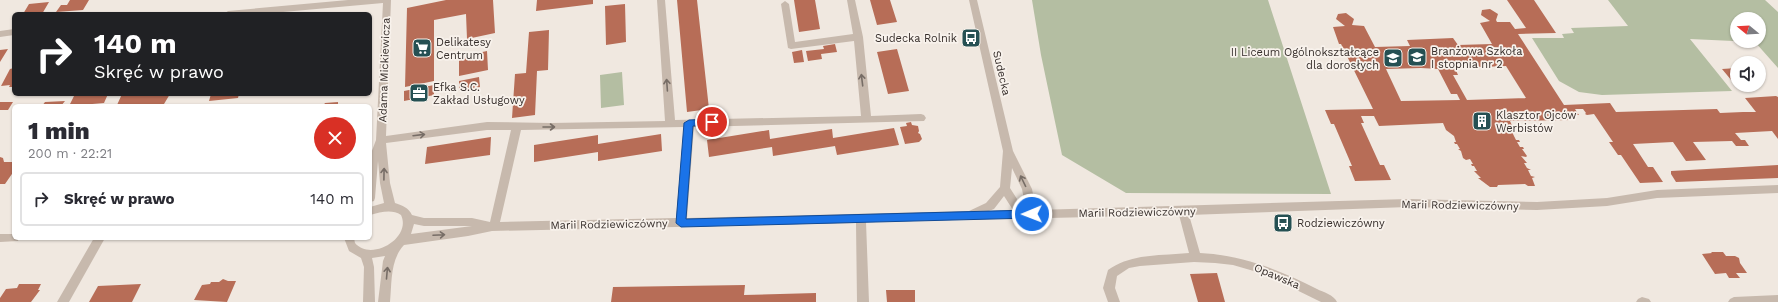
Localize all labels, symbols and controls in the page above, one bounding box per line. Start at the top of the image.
north arrow [1730,12,1766,48]
map controls [1730,12,1766,92]
street label: Adama Mickiewicza [376,17,393,123]
text: 140 m [94,27,177,60]
bus stop icon: Sudecka Rolnik [960,27,982,49]
icon: right [28,28,80,80]
place label: Sudecka Rolnik [875,32,957,45]
place label: Delikatesy Centrum [436,36,491,62]
supermarket icon: Delikatesy Centrum [411,37,433,59]
place label: Branżowa Szkoła I stopnia nr 2 [1431,45,1522,71]
place label: II Liceum Ogólnokształcące dla dorosłych [1231,46,1379,72]
school or university icon: Branżowa Szkoła I stopnia nr 2 [1406,46,1428,68]
school or university icon: II Liceum Ogólnokształcące dla dorosłych [1382,47,1404,69]
street label: Sudecka [990,49,1013,97]
button: sound [1730,56,1766,92]
text: Skręć w prawo [94,61,224,82]
one-way arrow [859,74,866,87]
one-way arrow [664,79,671,92]
place label: Efka S.C. Zakład Usługowy [433,81,525,107]
office icon: Efka S.C. Zakład Usługowy [408,82,430,104]
pin [695,105,729,139]
place label: Klasztor Ojców Werbistów [1496,109,1577,135]
building icon: Klasztor Ojców Werbistów [1471,110,1493,132]
icon: arrive [701,111,723,133]
text: 1 min [28,117,90,145]
button: close [314,117,356,159]
one-way arrow [542,123,555,131]
one-way arrow [412,131,425,139]
text: 200 m · 22:21 [28,146,112,161]
one-way arrow [380,168,388,181]
one-way arrow [1019,176,1026,188]
icon: right [30,188,52,210]
text: Skręć w prawo [64,190,174,208]
text: 140 m [310,190,354,208]
position arrow [1011,193,1053,235]
street label: Marii Rodziewiczówny [1401,198,1519,213]
street label: Marii Rodziewiczówny [1078,205,1196,220]
bus stop icon: Rodziewiczówny [1272,212,1294,234]
street label: Marii Rodziewiczówny [550,217,668,232]
place label: Rodziewiczówny [1297,217,1385,230]
one-way arrow [432,231,445,238]
street label: Opawska [1252,261,1302,292]
one-way arrow [383,267,390,280]

